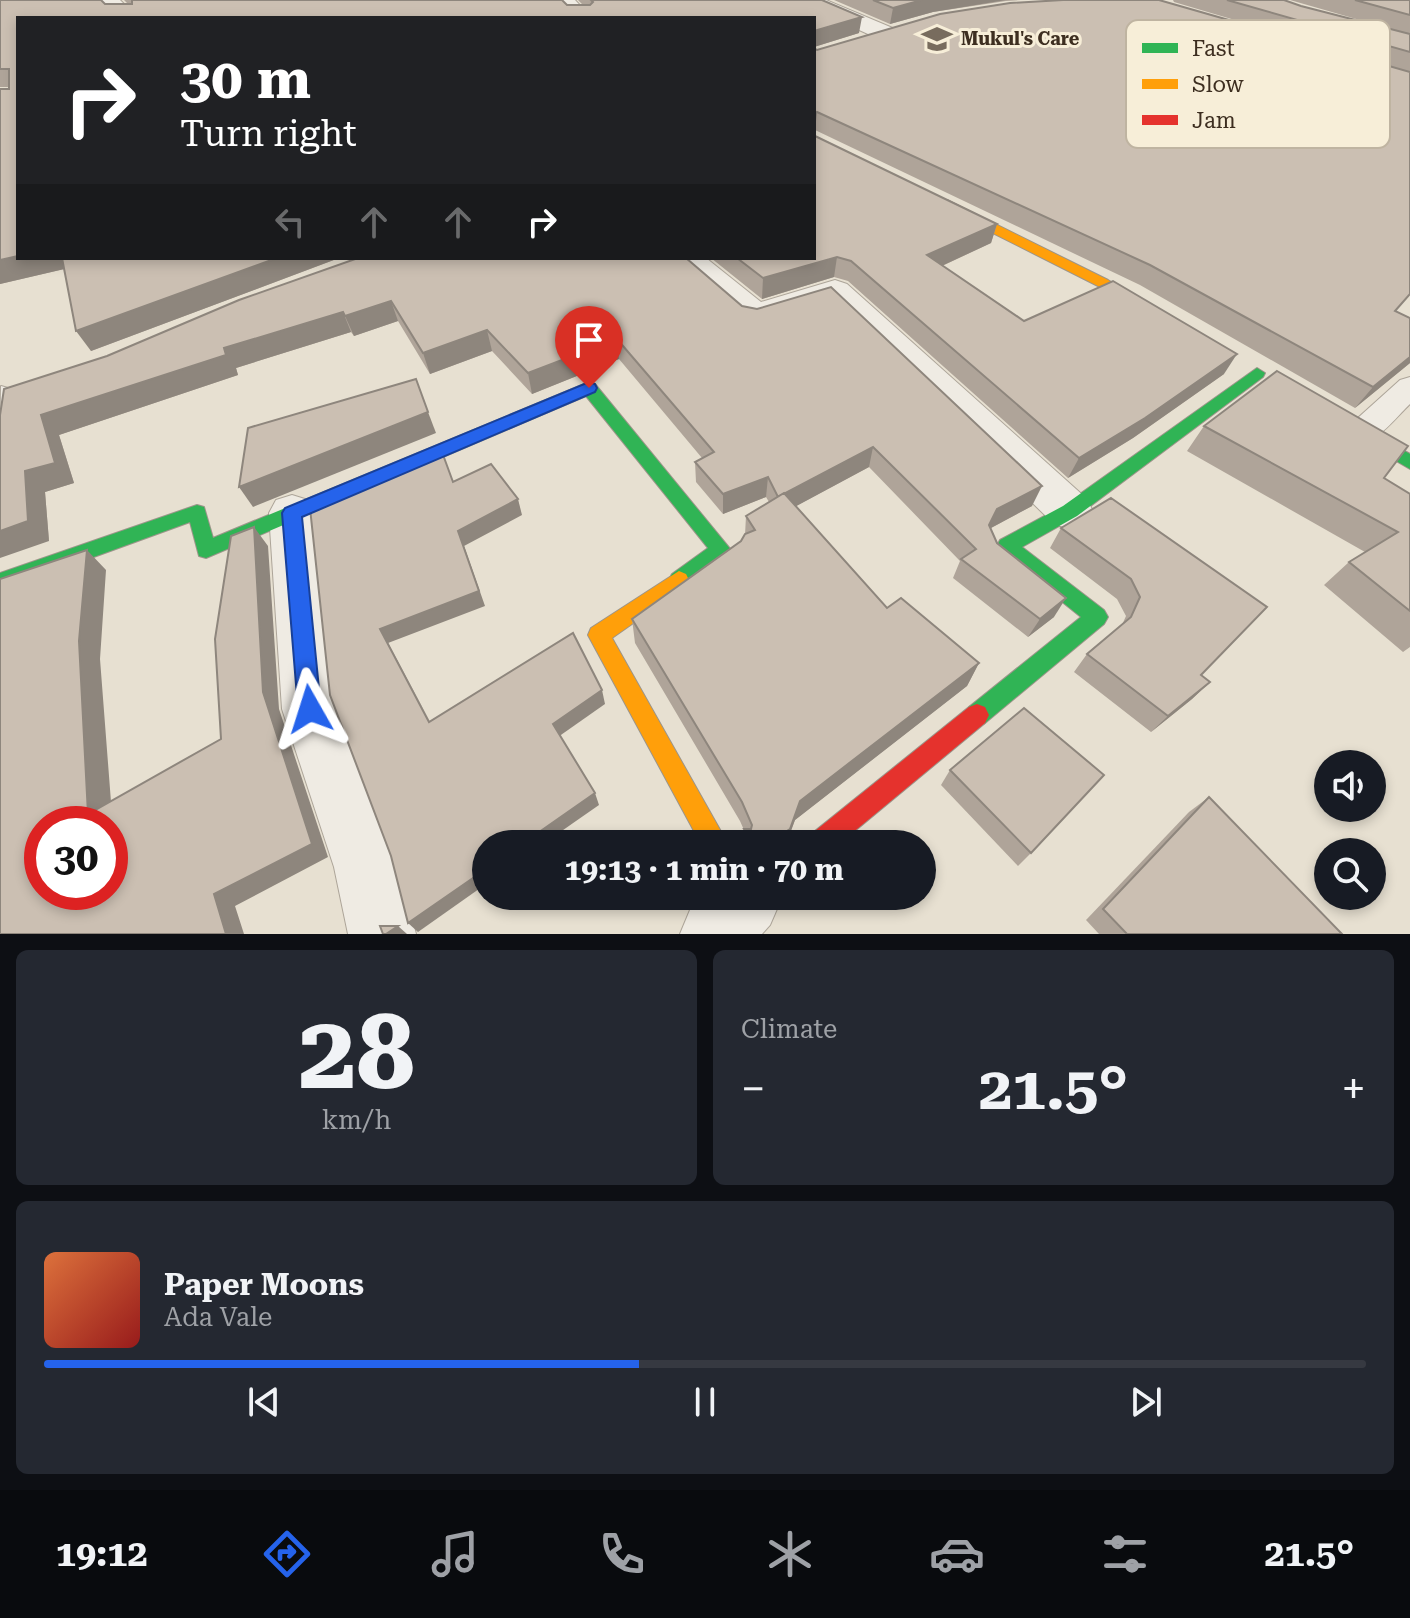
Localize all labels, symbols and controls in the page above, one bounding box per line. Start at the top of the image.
legend [1126,20,1390,148]
school or university icon: Mukul's Care [920,22,954,56]
place label: Mukul's Care [961,28,1080,49]
text: Fast [1192,36,1235,61]
text: 30 m [180,46,311,112]
icon: right [48,48,152,152]
text: Slow [1192,72,1245,97]
text: Jam [1192,108,1236,133]
text: Turn right [180,113,357,155]
icon: left [268,200,312,244]
icon: ahead [352,200,396,244]
icon: ahead [436,200,480,244]
icon: right [520,200,564,244]
pin [555,306,623,388]
icon: arrive [567,318,611,362]
position arrow [268,667,352,751]
map controls [1314,750,1386,910]
button: sound [1314,750,1386,822]
speed limit sign: 30 [24,806,128,910]
button: search [1314,838,1386,910]
text: 19:13 · 1 min · 70 m [564,852,844,887]
text: 28 [298,992,415,1113]
text: Climate [741,1014,837,1044]
text: 21.5° [979,1053,1128,1124]
text: − [741,1063,766,1115]
text: + [1341,1063,1366,1115]
text: km/h [322,1105,391,1135]
text: Paper Moons [164,1267,364,1302]
text: Ada Vale [164,1302,272,1332]
icon: previous [242,1380,286,1424]
icon: pause [683,1380,727,1424]
icon: next [1124,1380,1168,1424]
icon: directions [259,1526,315,1582]
icon: music [427,1526,483,1582]
icon: phone [594,1526,650,1582]
icon: climate [762,1526,818,1582]
icon: car [929,1526,985,1582]
icon: filters [1097,1526,1153,1582]
text: 19:12 [56,1533,148,1575]
text: 21.5° [1264,1533,1354,1575]

